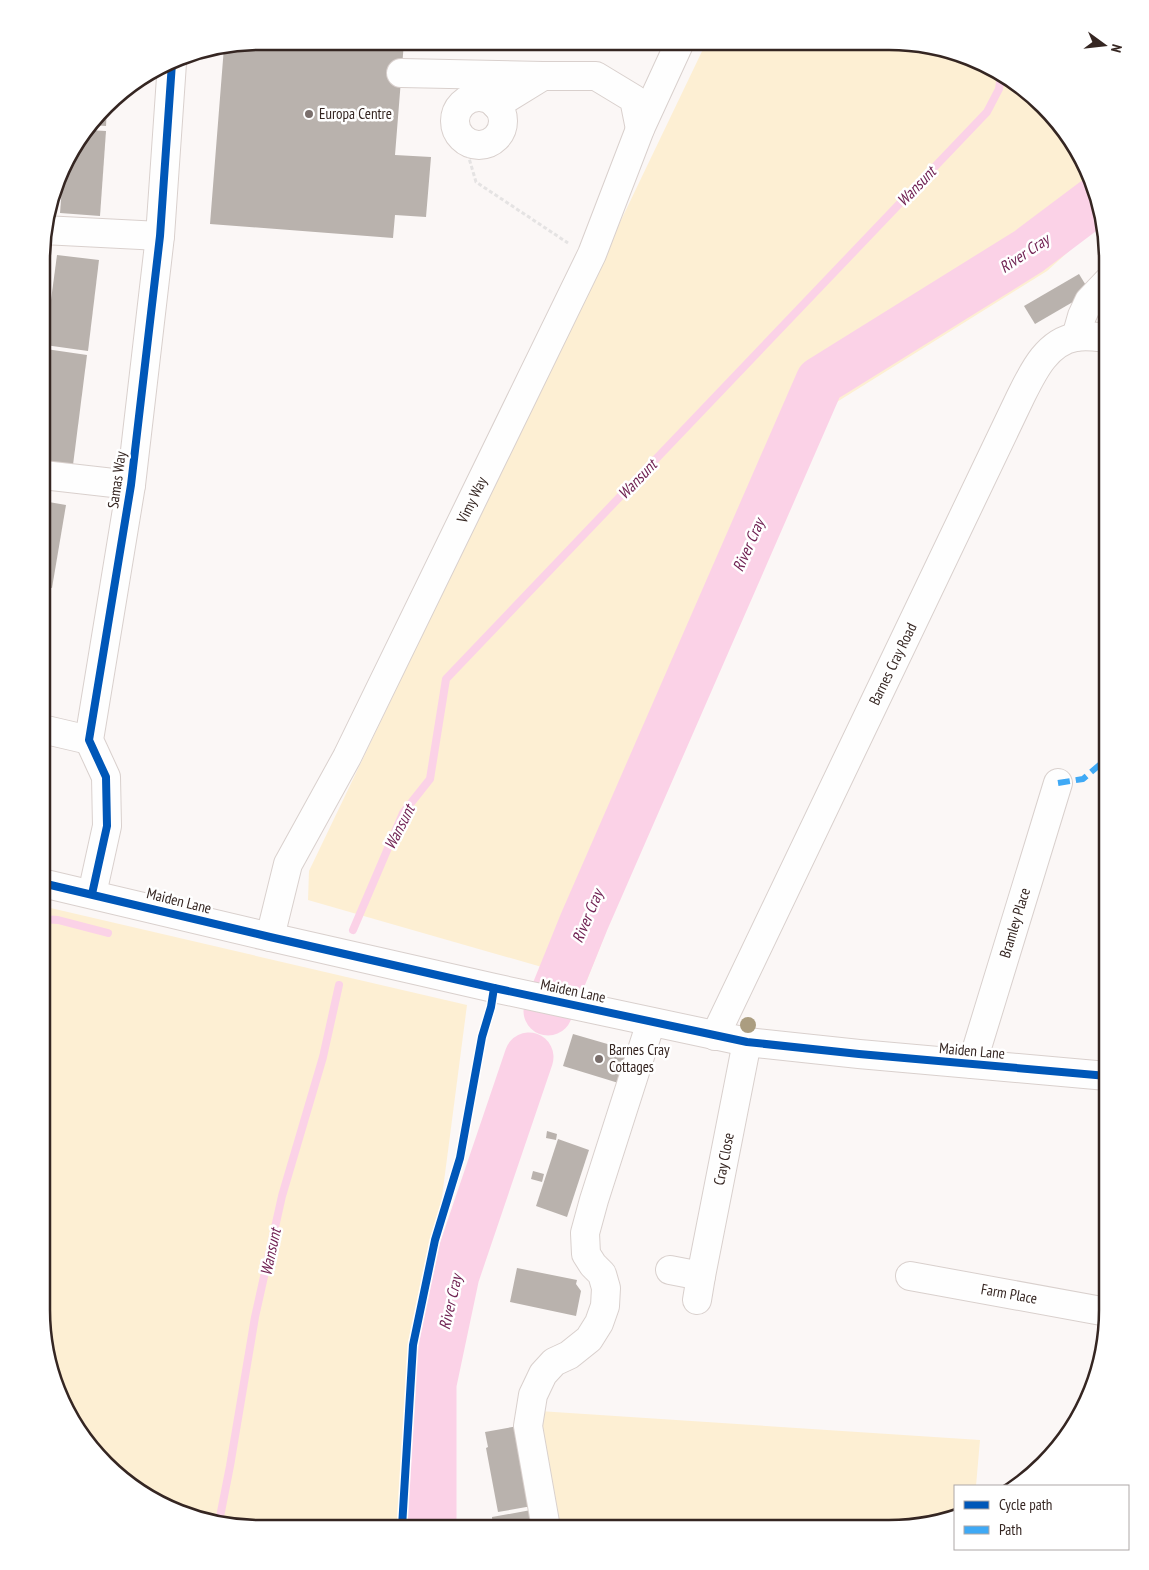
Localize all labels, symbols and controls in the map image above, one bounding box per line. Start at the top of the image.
north arrow [1079,20,1129,70]
text: N [1107,42,1126,54]
place label: Europa Centre [319,104,392,123]
marker: Europa Centre [303,108,315,120]
water label: Wansunt [892,161,941,210]
water label: River Cray [995,228,1054,277]
street label: Samas Way [103,450,130,510]
water label: Wansunt [613,454,662,503]
street label: Vimy Way [452,473,491,527]
water label: River Cray [728,514,769,574]
street label: Barnes Cray Road [865,620,921,708]
water label: Wansunt [379,800,419,853]
street label: Maiden Lane [145,883,213,918]
water label: River Cray [567,885,608,946]
street label: Bramley Place [995,885,1034,960]
street label: Maiden Lane [539,974,607,1007]
street label: Maiden Lane [938,1038,1006,1063]
place label: Barnes Cray Cottages [609,1040,670,1076]
marker: Barnes Cray Cottages [593,1053,605,1065]
street label: Cray Close [709,1131,738,1187]
water label: Wansunt [255,1225,285,1277]
water label: River Cray [434,1271,466,1331]
street label: Farm Place [979,1279,1039,1308]
legend [954,1485,1129,1550]
text: Cycle path [999,1495,1052,1514]
text: Path [999,1520,1022,1539]

